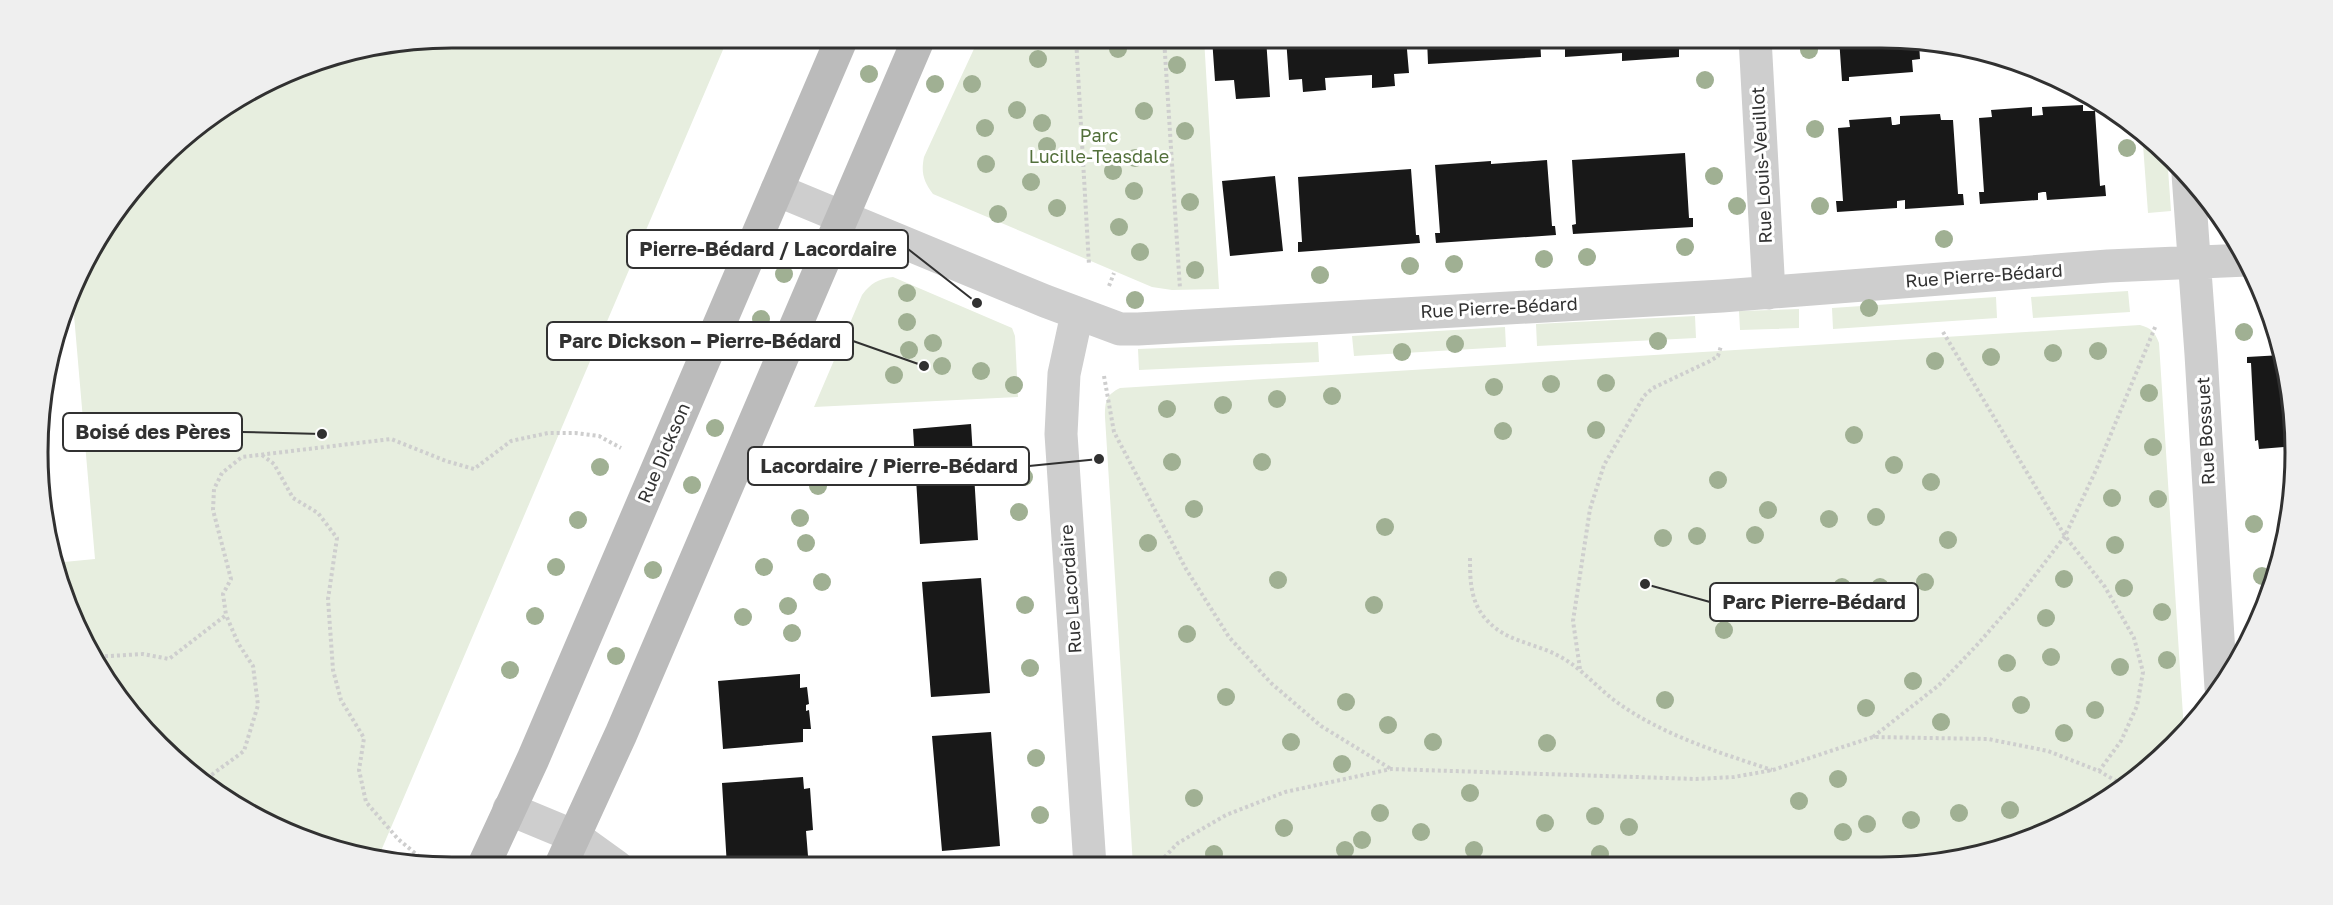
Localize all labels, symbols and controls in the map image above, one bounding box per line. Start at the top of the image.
street label: Rue Louis-Veuillot [1746,86,1776,244]
park label: Parc Lucille-Teasdale [1029,124,1169,167]
callout: Pierre-Bédard / Lacordaire [627,230,908,268]
text: Pierre-Bédard / Lacordaire [639,236,897,260]
street label: Rue Pierre-Bédard [1905,259,2063,291]
street label: Rue Pierre-Bédard [1420,292,1578,322]
callout: Parc Dickson – Pierre-Bédard [547,322,853,360]
text: Parc Dickson – Pierre-Bédard [559,328,841,352]
street label: Rue Bossuet [2191,376,2219,486]
street label: Rue Dickson [632,399,694,506]
callout: Boisé des Pères [63,413,242,451]
text: Boisé des Pères [75,419,231,443]
callout: Lacordaire / Pierre-Bédard [748,447,1029,485]
text: Lacordaire / Pierre-Bédard [760,453,1018,477]
street label: Rue Lacordaire [1055,524,1085,654]
callout: Parc Pierre-Bédard [1710,583,1918,621]
text: Parc Pierre-Bédard [1722,589,1906,613]

